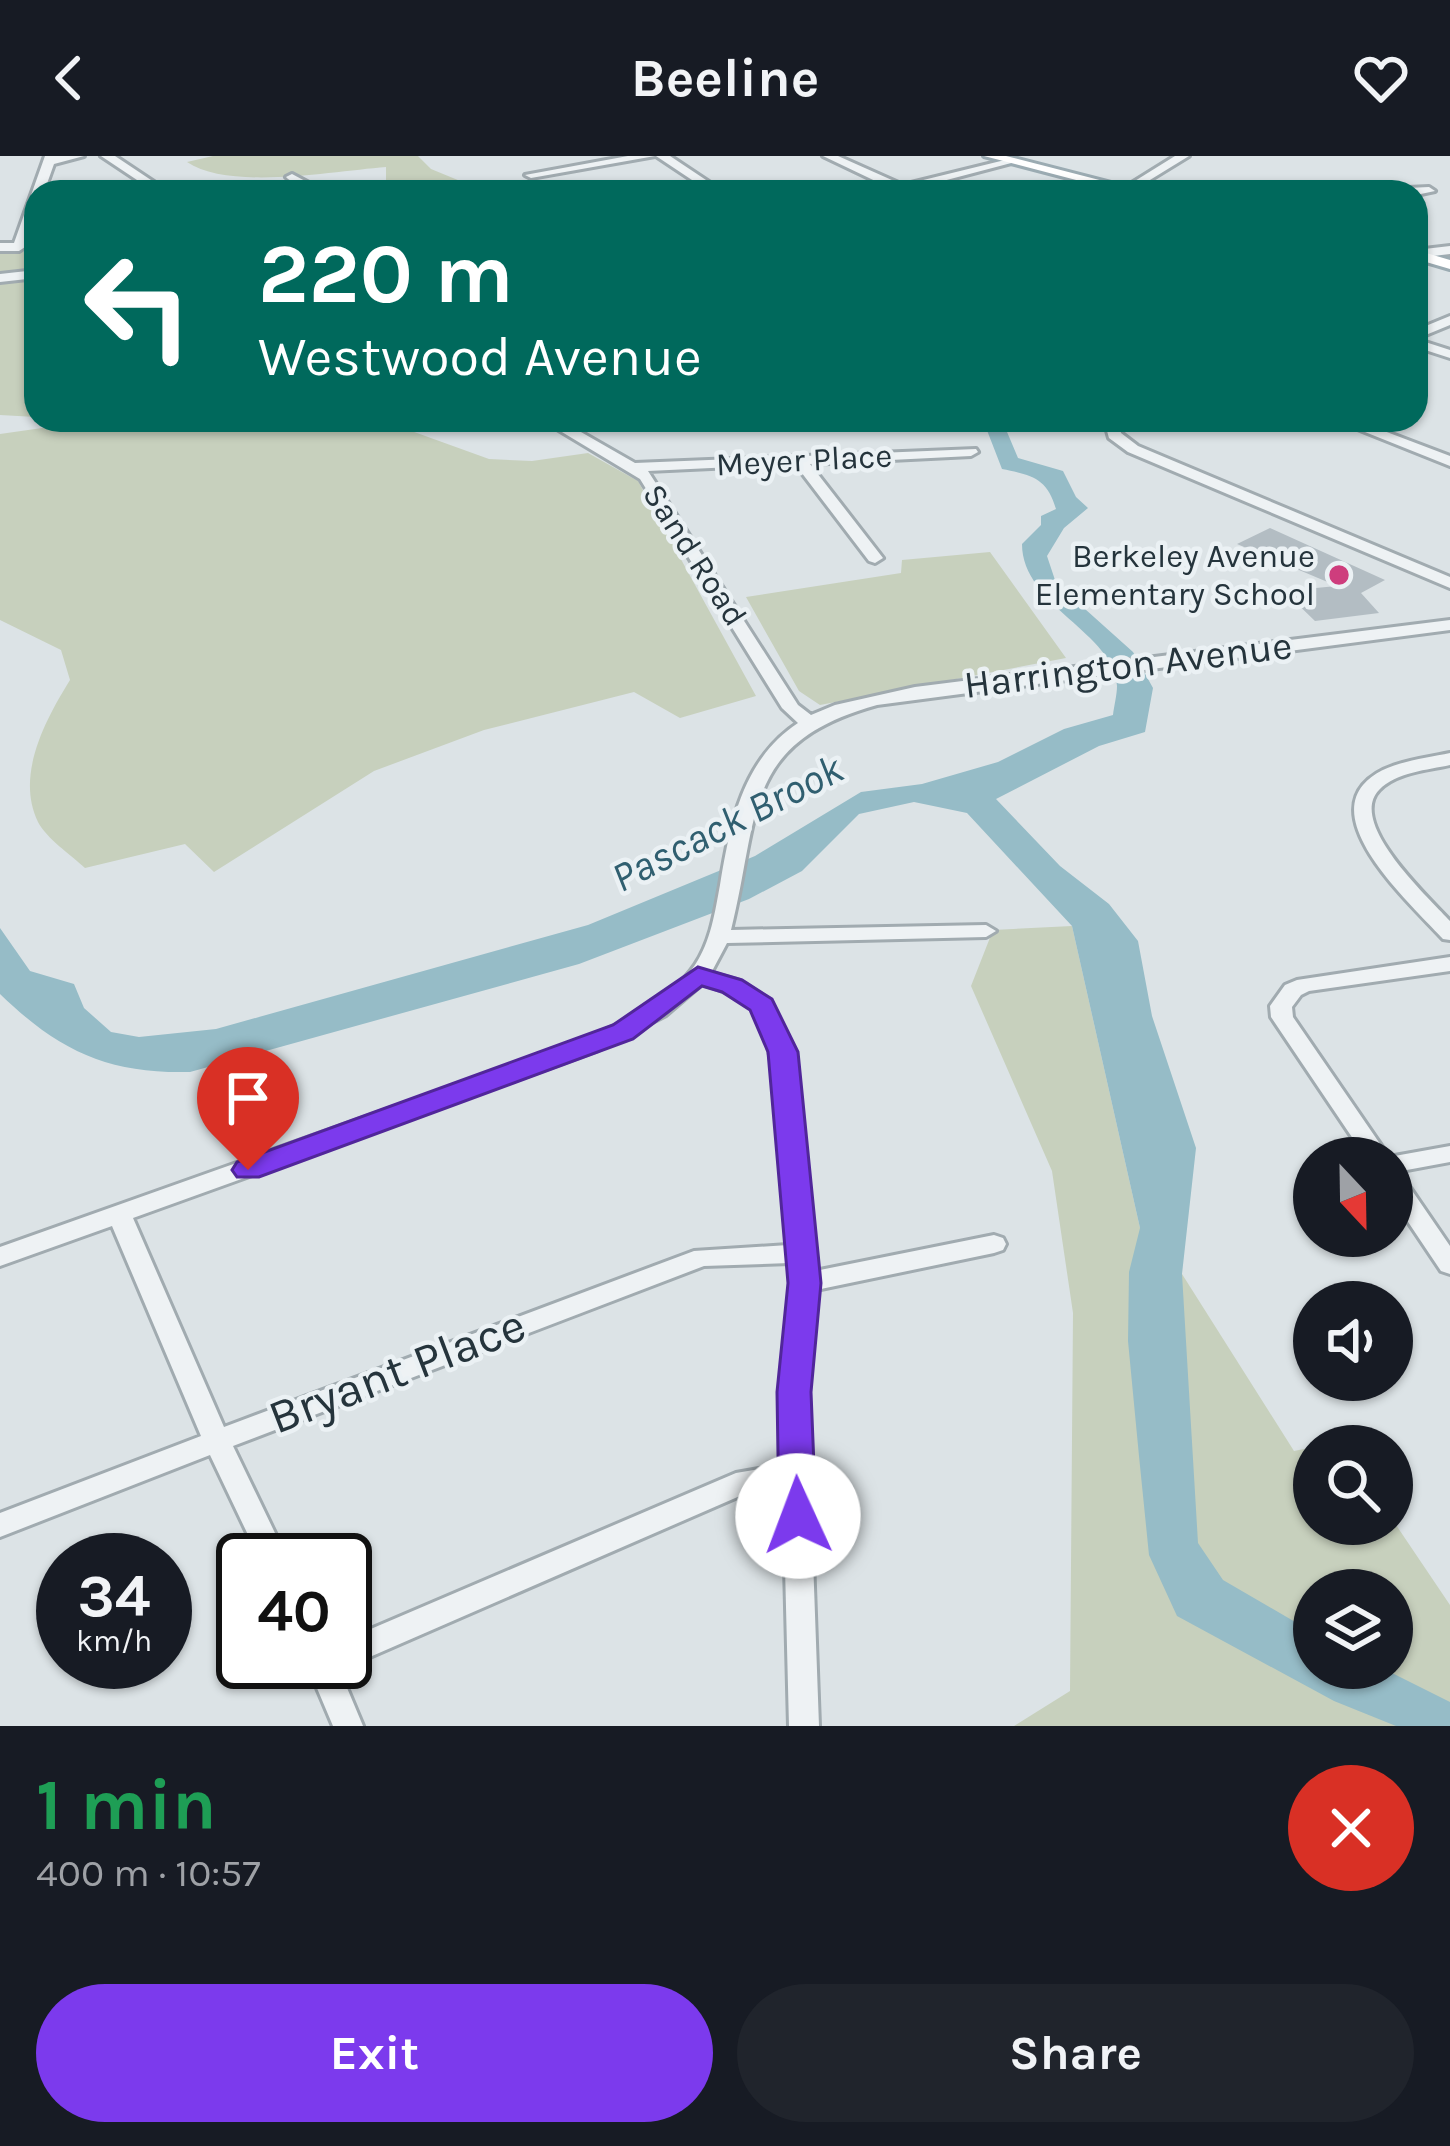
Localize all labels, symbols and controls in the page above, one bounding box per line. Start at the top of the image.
icon: back [36,45,102,111]
icon: heart [1348,45,1414,111]
text: Beeline [631,46,819,110]
text: 220 m [258,225,514,323]
icon: left [60,228,216,384]
text: Westwood Avenue [258,325,702,389]
street label: Meyer Place [715,436,893,484]
street label: Sand Road [635,477,755,633]
place label: Berkeley Avenue Elementary School [1035,537,1315,613]
marker: Berkeley Avenue Elementary School [1326,562,1352,588]
street label: Harrington Avenue [961,622,1295,708]
water label: Pascack Brook [603,743,852,903]
pin [197,1047,299,1170]
icon: arrive [215,1065,281,1131]
north arrow [1293,1137,1413,1257]
map controls [1293,1137,1413,1689]
button: sound [1293,1281,1413,1401]
street label: Bryant Place [261,1296,534,1446]
button: search [1293,1425,1413,1545]
position arrow [735,1453,861,1579]
speed limit sign: 40 [216,1533,372,1689]
text: 34 [77,1561,151,1631]
button: layers [1293,1569,1413,1689]
text: km/h [76,1623,152,1659]
text: 1 min [36,1763,217,1847]
button: close [1288,1765,1414,1891]
text: 400 m · 10:57 [36,1850,261,1896]
button: Exit [36,1984,713,2122]
button: Share [737,1984,1414,2122]

